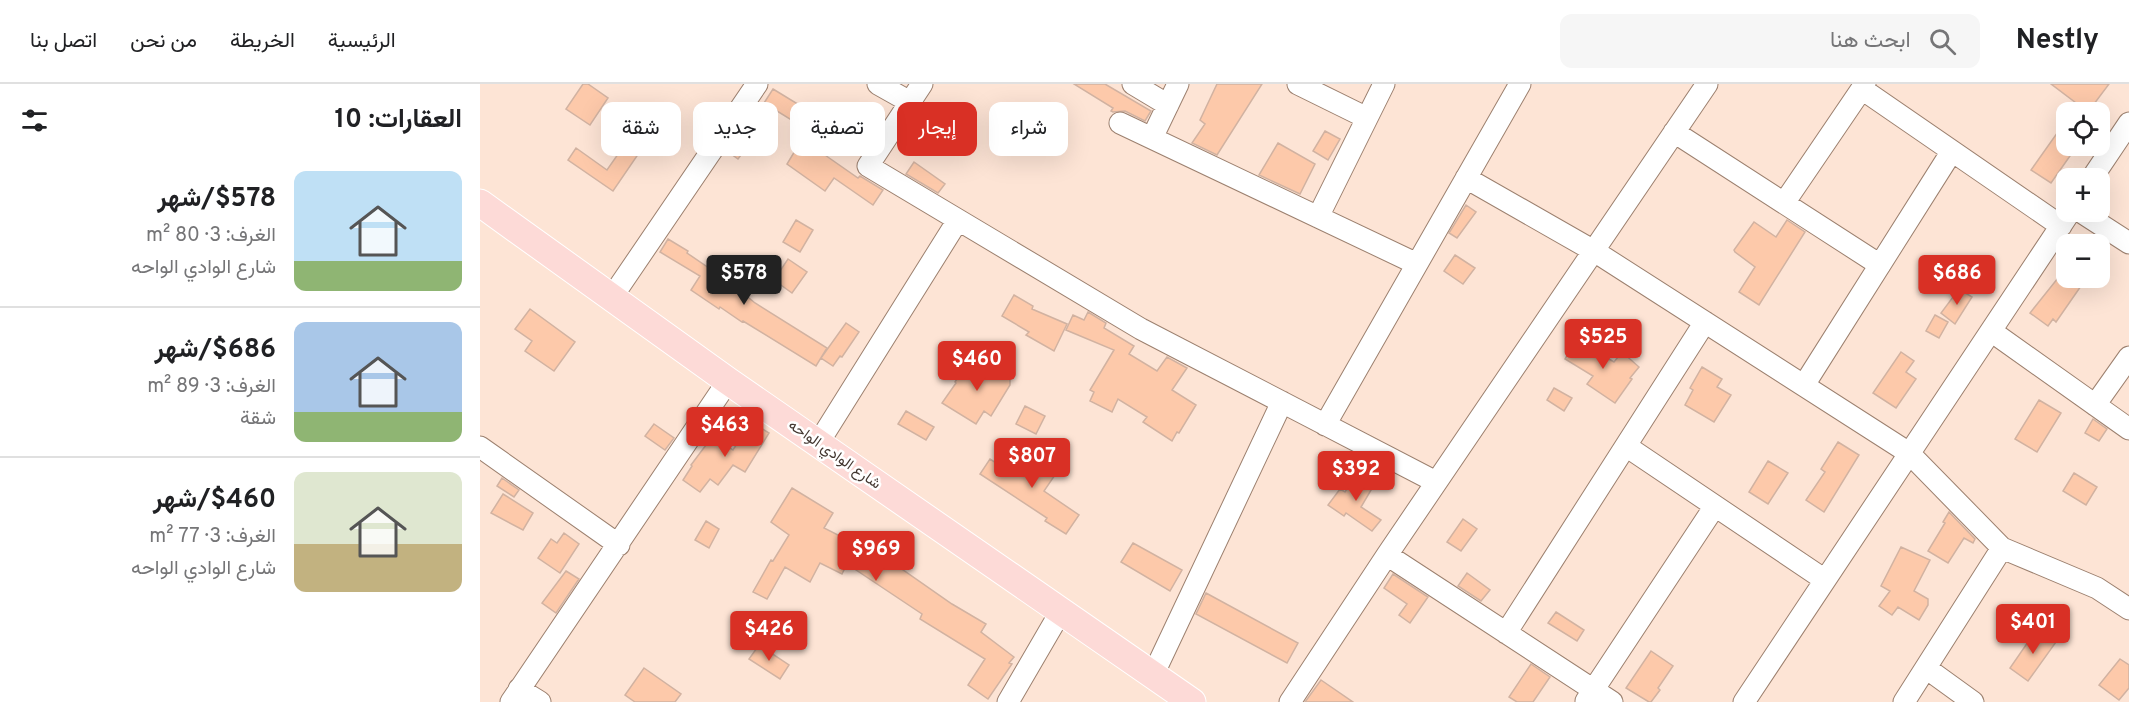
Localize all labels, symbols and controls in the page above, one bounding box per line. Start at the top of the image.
search box [1560,14,1980,68]
text: Nestly [2016,23,2099,59]
icon: search [1926,25,1959,58]
text: اتصل بنا [30,28,97,55]
text: من نحن [130,28,197,55]
text: الخريطة [230,28,295,55]
text: الرئيسية [328,28,396,55]
text: ابحث هنا [1830,28,1911,55]
chip: شقة [601,102,681,156]
chip: جديد [693,102,778,156]
chip: تصفية [790,102,885,156]
chip: إيجار [897,102,977,156]
chip: شراء [989,102,1068,156]
map controls [2056,102,2110,288]
button: locate [2056,102,2110,156]
icon: filters [18,104,51,137]
text: العقارات: 10 [335,104,462,137]
button: + [2056,168,2110,222]
text: $578/شهر [157,183,276,216]
icon: home [342,195,414,267]
text: الغرف: 3 · 80 m² [146,223,276,249]
button: − [2056,234,2110,288]
text: شارع الوادي الواحه [131,255,276,281]
pin: $578 [708,255,780,306]
pin: $686 [1921,255,1993,306]
text: $578 [720,261,768,287]
text: $686 [1932,261,1982,287]
pin: $525 [1567,319,1639,370]
text: $525 [1579,325,1627,351]
text: $686/شهر [154,334,276,367]
pin: $460 [941,341,1013,392]
icon: home [342,346,414,418]
text: $460 [952,347,1002,373]
text: الغرف: 3 · 89 m² [147,374,276,400]
text: شقة [240,406,276,432]
pin: $463 [689,407,761,458]
text: $463 [700,413,750,439]
street label: شارع الوادي الواحه [783,416,884,496]
pin: $807 [996,438,1068,489]
text: $807 [1008,444,1056,470]
pin: $392 [1320,451,1392,502]
text: $392 [1332,457,1380,483]
text: $460/شهر [153,484,276,517]
icon: home [342,496,414,568]
text: الغرف: 3 · 77 m² [149,524,276,550]
pin: $969 [840,531,912,582]
text: $969 [852,537,900,563]
text: شارع الوادي الواحه [131,556,276,582]
pin: $401 [1997,604,2069,655]
text: $401 [2010,610,2056,636]
pin: $426 [733,611,805,662]
text: $426 [744,617,794,643]

